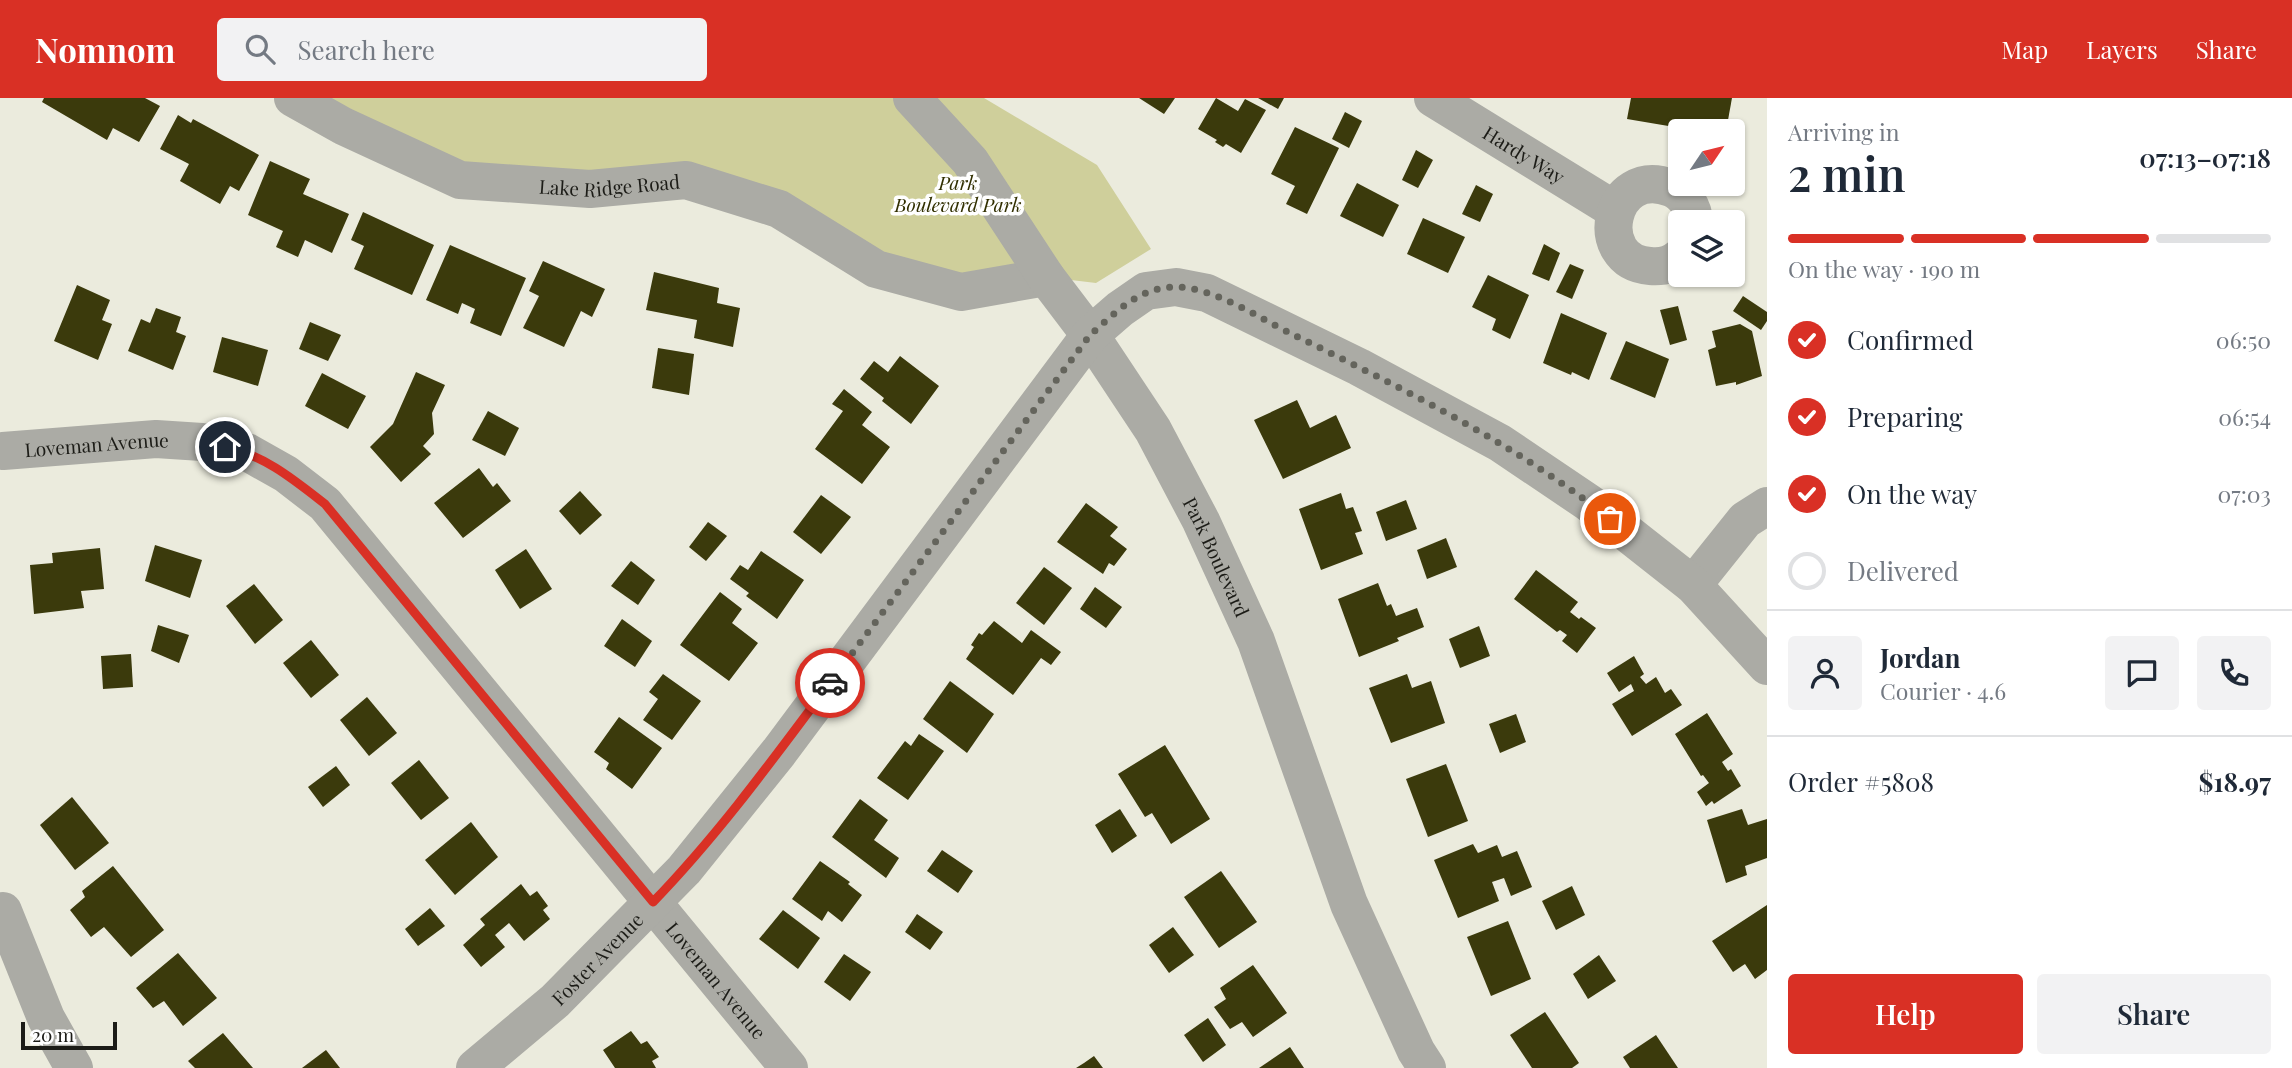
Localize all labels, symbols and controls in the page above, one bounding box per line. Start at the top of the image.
search box [217,18,707,81]
text: Nomnom [35,27,175,71]
icon: search [241,30,279,68]
text: Search here [297,32,435,67]
text: Map [2002,33,2048,65]
text: Layers [2086,33,2158,65]
text: Share [2196,33,2257,65]
text: Arriving in [1788,116,1900,147]
street label: Hardy Way [1478,119,1570,189]
north arrow [1668,119,1745,196]
map controls [1668,119,1745,287]
text: 07:13–07:18 [2139,140,2271,175]
text: 2 min [1788,142,1906,204]
street label: Lake Ridge Road [538,168,681,202]
park label: Park Boulevard Park [893,169,1022,217]
button: layers [1668,210,1745,287]
text: On the way · 190 m [1788,253,1980,284]
icon: check [1788,321,1826,359]
text: Confirmed [1847,322,1974,357]
text: 06:50 [2216,324,2271,355]
icon: check [1788,398,1826,436]
text: Preparing [1847,399,1963,434]
text: 06:54 [2218,401,2271,432]
pin [195,417,255,477]
street label: Loveman Avenue [24,426,170,462]
icon: home [206,428,244,466]
icon: check [1788,475,1826,513]
text: On the way [1847,476,1977,511]
text: 07:03 [2218,478,2271,509]
pin [1580,489,1640,549]
street label: Park Boulevard [1178,492,1256,621]
icon: bag [1591,500,1629,538]
text: Delivered [1847,553,1959,588]
button: person [1788,636,1862,710]
button: chat [2105,636,2179,710]
button: phone [2197,636,2271,710]
text: Jordan [1880,640,1960,675]
courier [795,648,865,718]
icon: car [811,664,849,702]
text: Courier · 4.6 [1880,675,2006,706]
text: Order #5808 [1788,764,1934,799]
text: $18.97 [2199,764,2271,799]
street label: Foster Avenue [545,906,648,1011]
street label: Loveman Avenue [661,916,773,1044]
button: Help [1788,974,2023,1054]
button: Share [2037,974,2271,1054]
scale bar [21,1019,117,1051]
text: 20 m [32,1021,74,1047]

